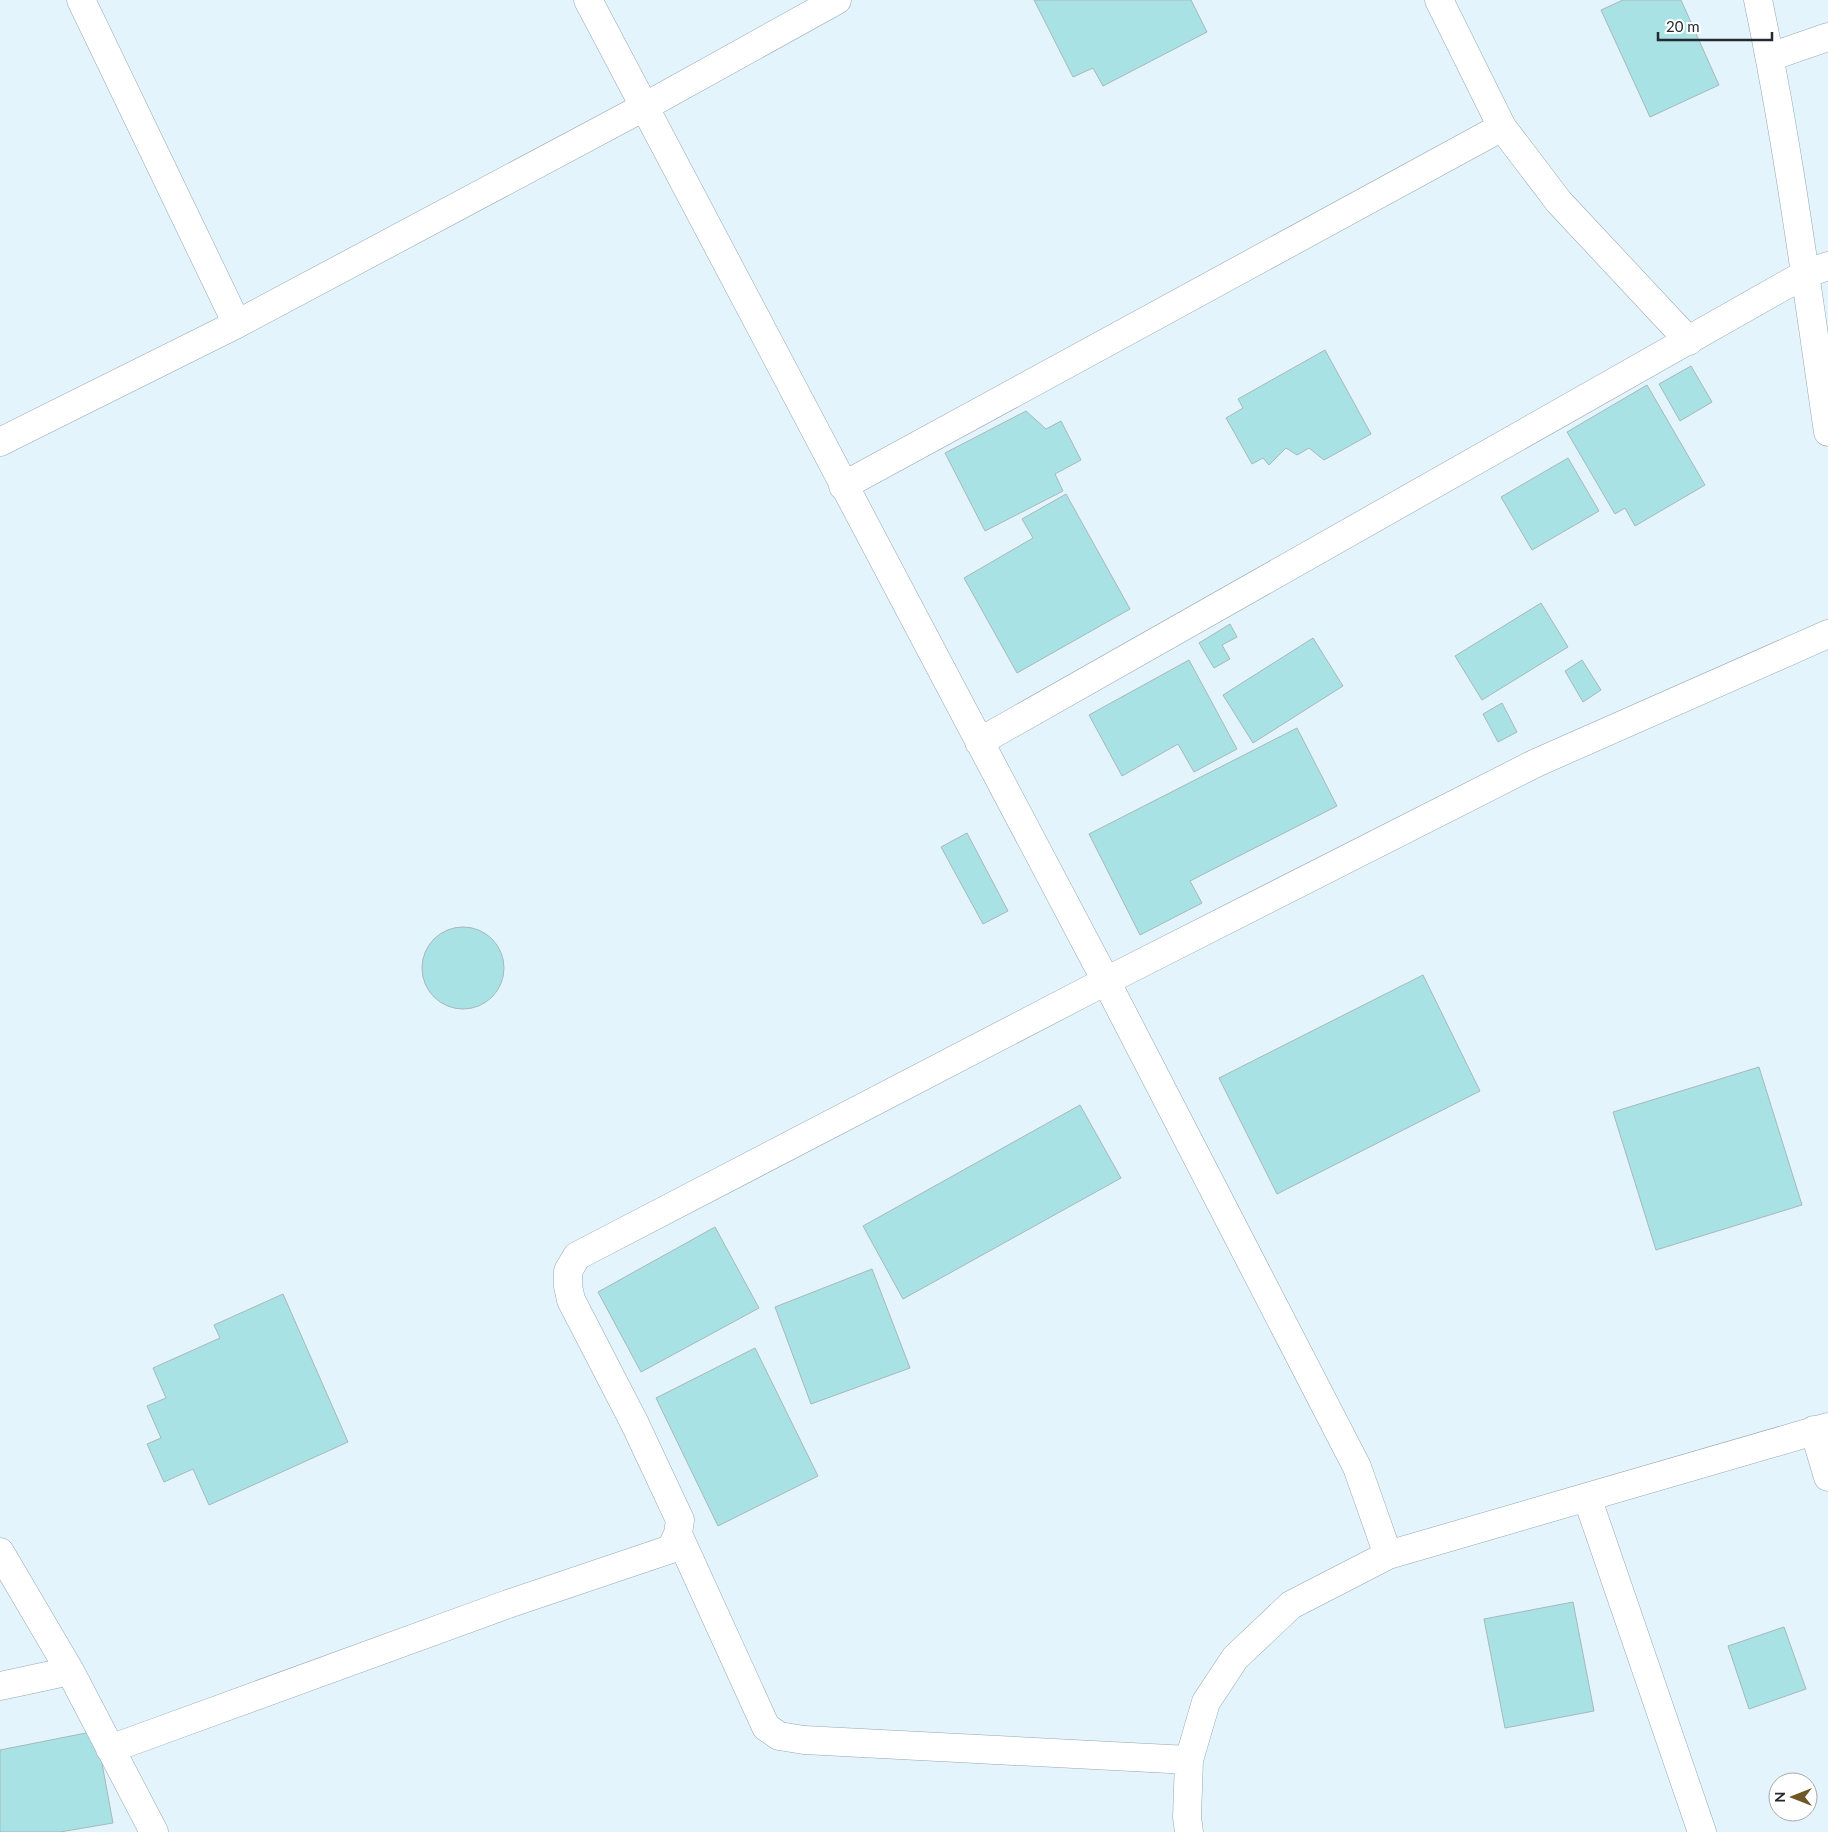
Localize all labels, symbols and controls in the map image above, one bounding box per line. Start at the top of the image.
scale bar [1658,10,1772,42]
text: 20 m [1666,17,1700,35]
north arrow [1768,1772,1818,1822]
text: N [1771,1792,1788,1802]

